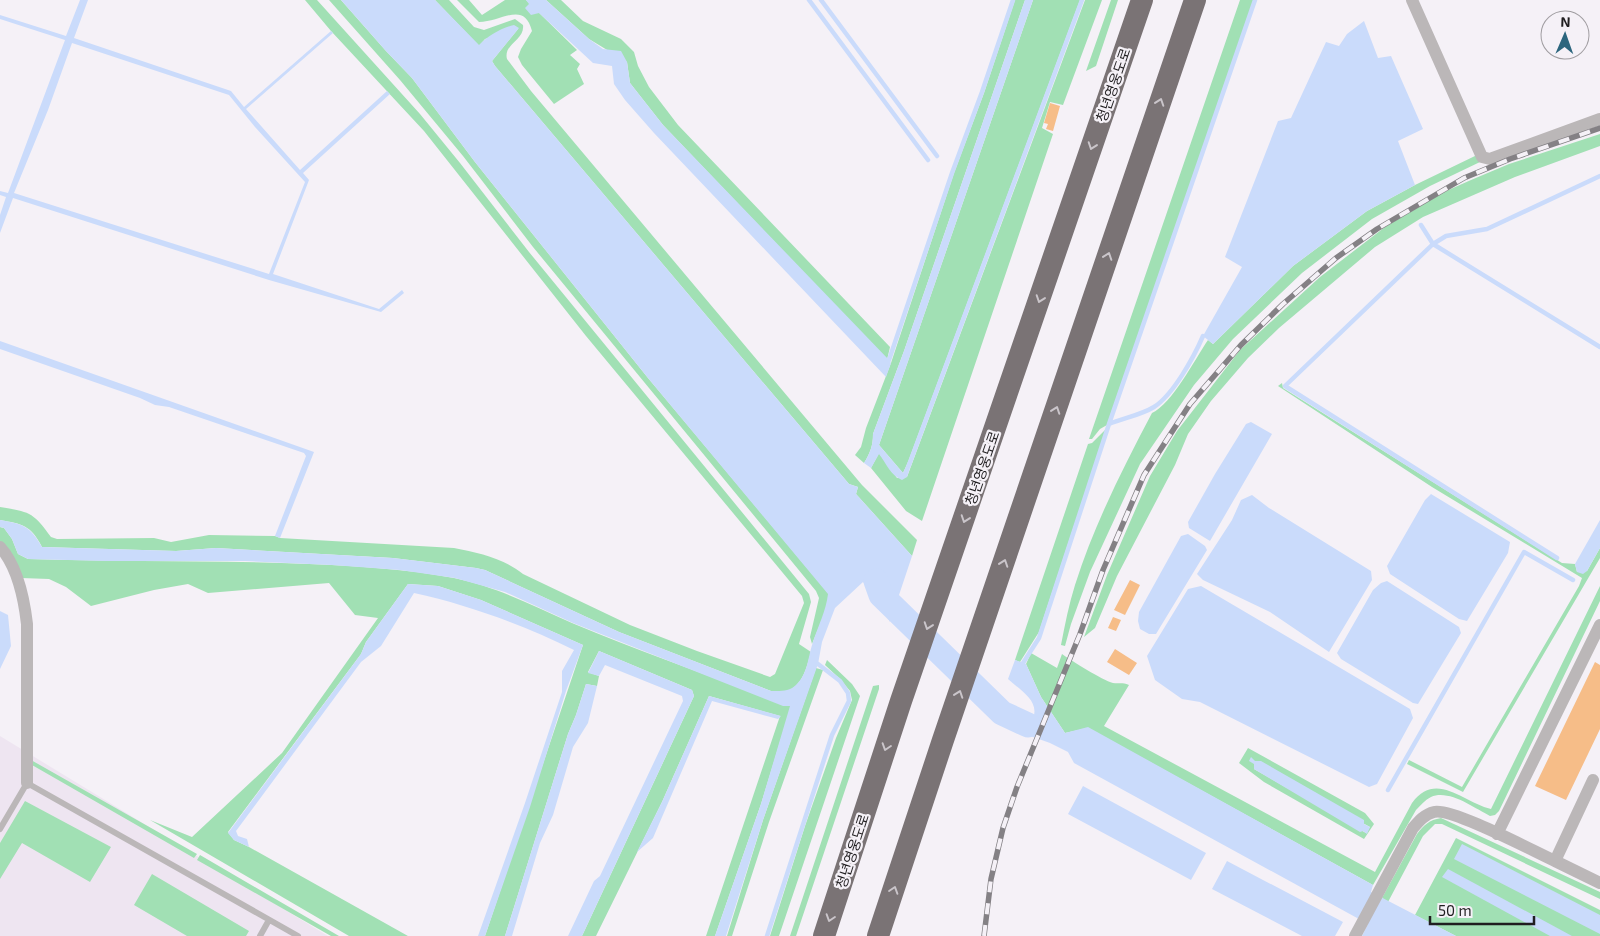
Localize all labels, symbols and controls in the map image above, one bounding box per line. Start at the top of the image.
north arrow [1540,10,1590,60]
text: N [1560,13,1571,30]
street label: 청년영웅도로 [1092,46,1134,124]
one-way arrow [1155,98,1165,107]
one-way arrow [1088,141,1098,149]
one-way arrow [1102,252,1112,260]
one-way arrow [1036,295,1046,303]
one-way arrow [1050,406,1060,414]
street label: 청년영웅도로 [961,429,1003,507]
one-way arrow [961,515,971,523]
one-way arrow [998,560,1008,568]
one-way arrow [924,621,934,630]
one-way arrow [953,691,963,699]
one-way arrow [882,742,892,751]
street label: 청년영웅도로 [832,812,872,890]
one-way arrow [888,886,898,894]
scale bar [1430,894,1534,926]
text: 50 m [1438,901,1472,919]
one-way arrow [825,913,835,922]

